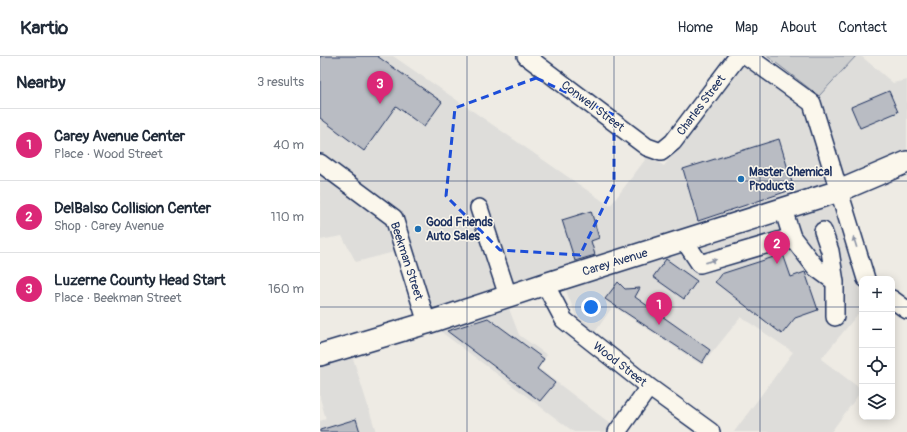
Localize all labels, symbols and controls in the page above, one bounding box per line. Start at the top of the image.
text: Kartio [20,16,68,40]
text: Home [678,19,713,36]
text: Map [735,19,758,36]
text: About [780,19,816,36]
text: Contact [838,19,887,36]
pin: 3 [367,71,393,104]
text: Nearby [16,72,65,93]
street label: Charles Street [674,72,729,139]
text: 3 results [257,74,304,90]
street label: Conwell Street [558,78,627,135]
text: Carey Avenue Center [54,127,185,146]
text: 1 [26,137,32,153]
text: 40 m [273,137,304,153]
text: Place · Wood Street [54,146,163,162]
place label: Master Chemical Products [749,165,833,194]
marker: Master Chemical Products [736,174,746,184]
text: DelBalso Collision Center [54,199,211,218]
text: 2 [25,209,33,225]
text: 110 m [271,209,304,225]
place label: Good Friends Auto Sales [426,215,493,244]
text: Shop · Carey Avenue [54,218,164,234]
street label: Beekman Street [387,220,426,302]
marker: Good Friends Auto Sales [413,224,423,234]
pin: 2 [764,231,790,264]
one-way arrow [852,235,858,247]
street label: Carey Avenue [581,245,650,280]
one-way arrow [705,258,717,264]
text: Luzerne County Head Start [54,271,226,290]
map controls [859,276,895,420]
button: + [859,276,895,312]
text: 3 [25,281,33,297]
text: 160 m [268,281,304,297]
text: Place · Beekman Street [54,290,181,306]
pin: 1 [646,292,672,325]
your location [581,297,601,317]
button: − [859,312,895,348]
street label: Wood Street [590,339,650,390]
button: locate [859,348,895,384]
button: layers [859,384,895,420]

